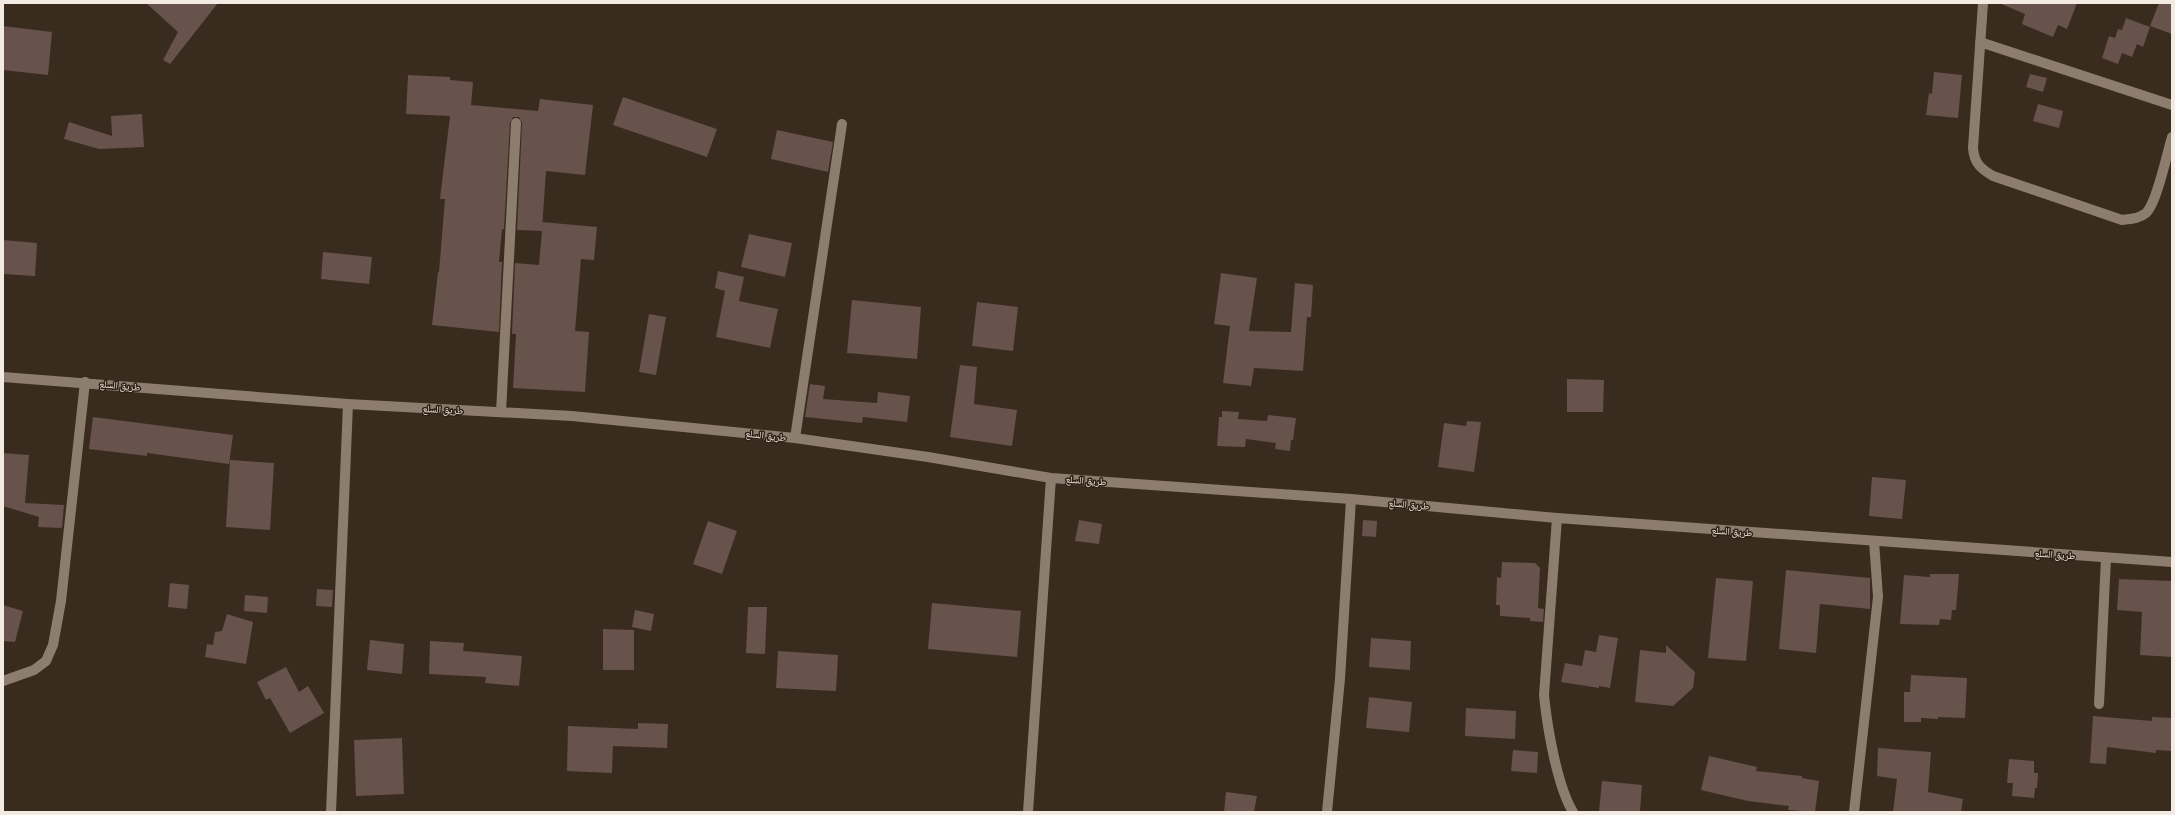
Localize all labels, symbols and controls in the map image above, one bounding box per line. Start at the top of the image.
street label: طريق السلع [99,377,141,394]
street label: طريق السلع [422,402,464,417]
street label: طريق السلع [745,427,787,444]
street label: طريق السلع [1065,473,1107,488]
street label: طريق السلع [1388,496,1430,513]
street label: طريق السلع [1711,524,1753,539]
street label: طريق السلع [2034,547,2076,562]

